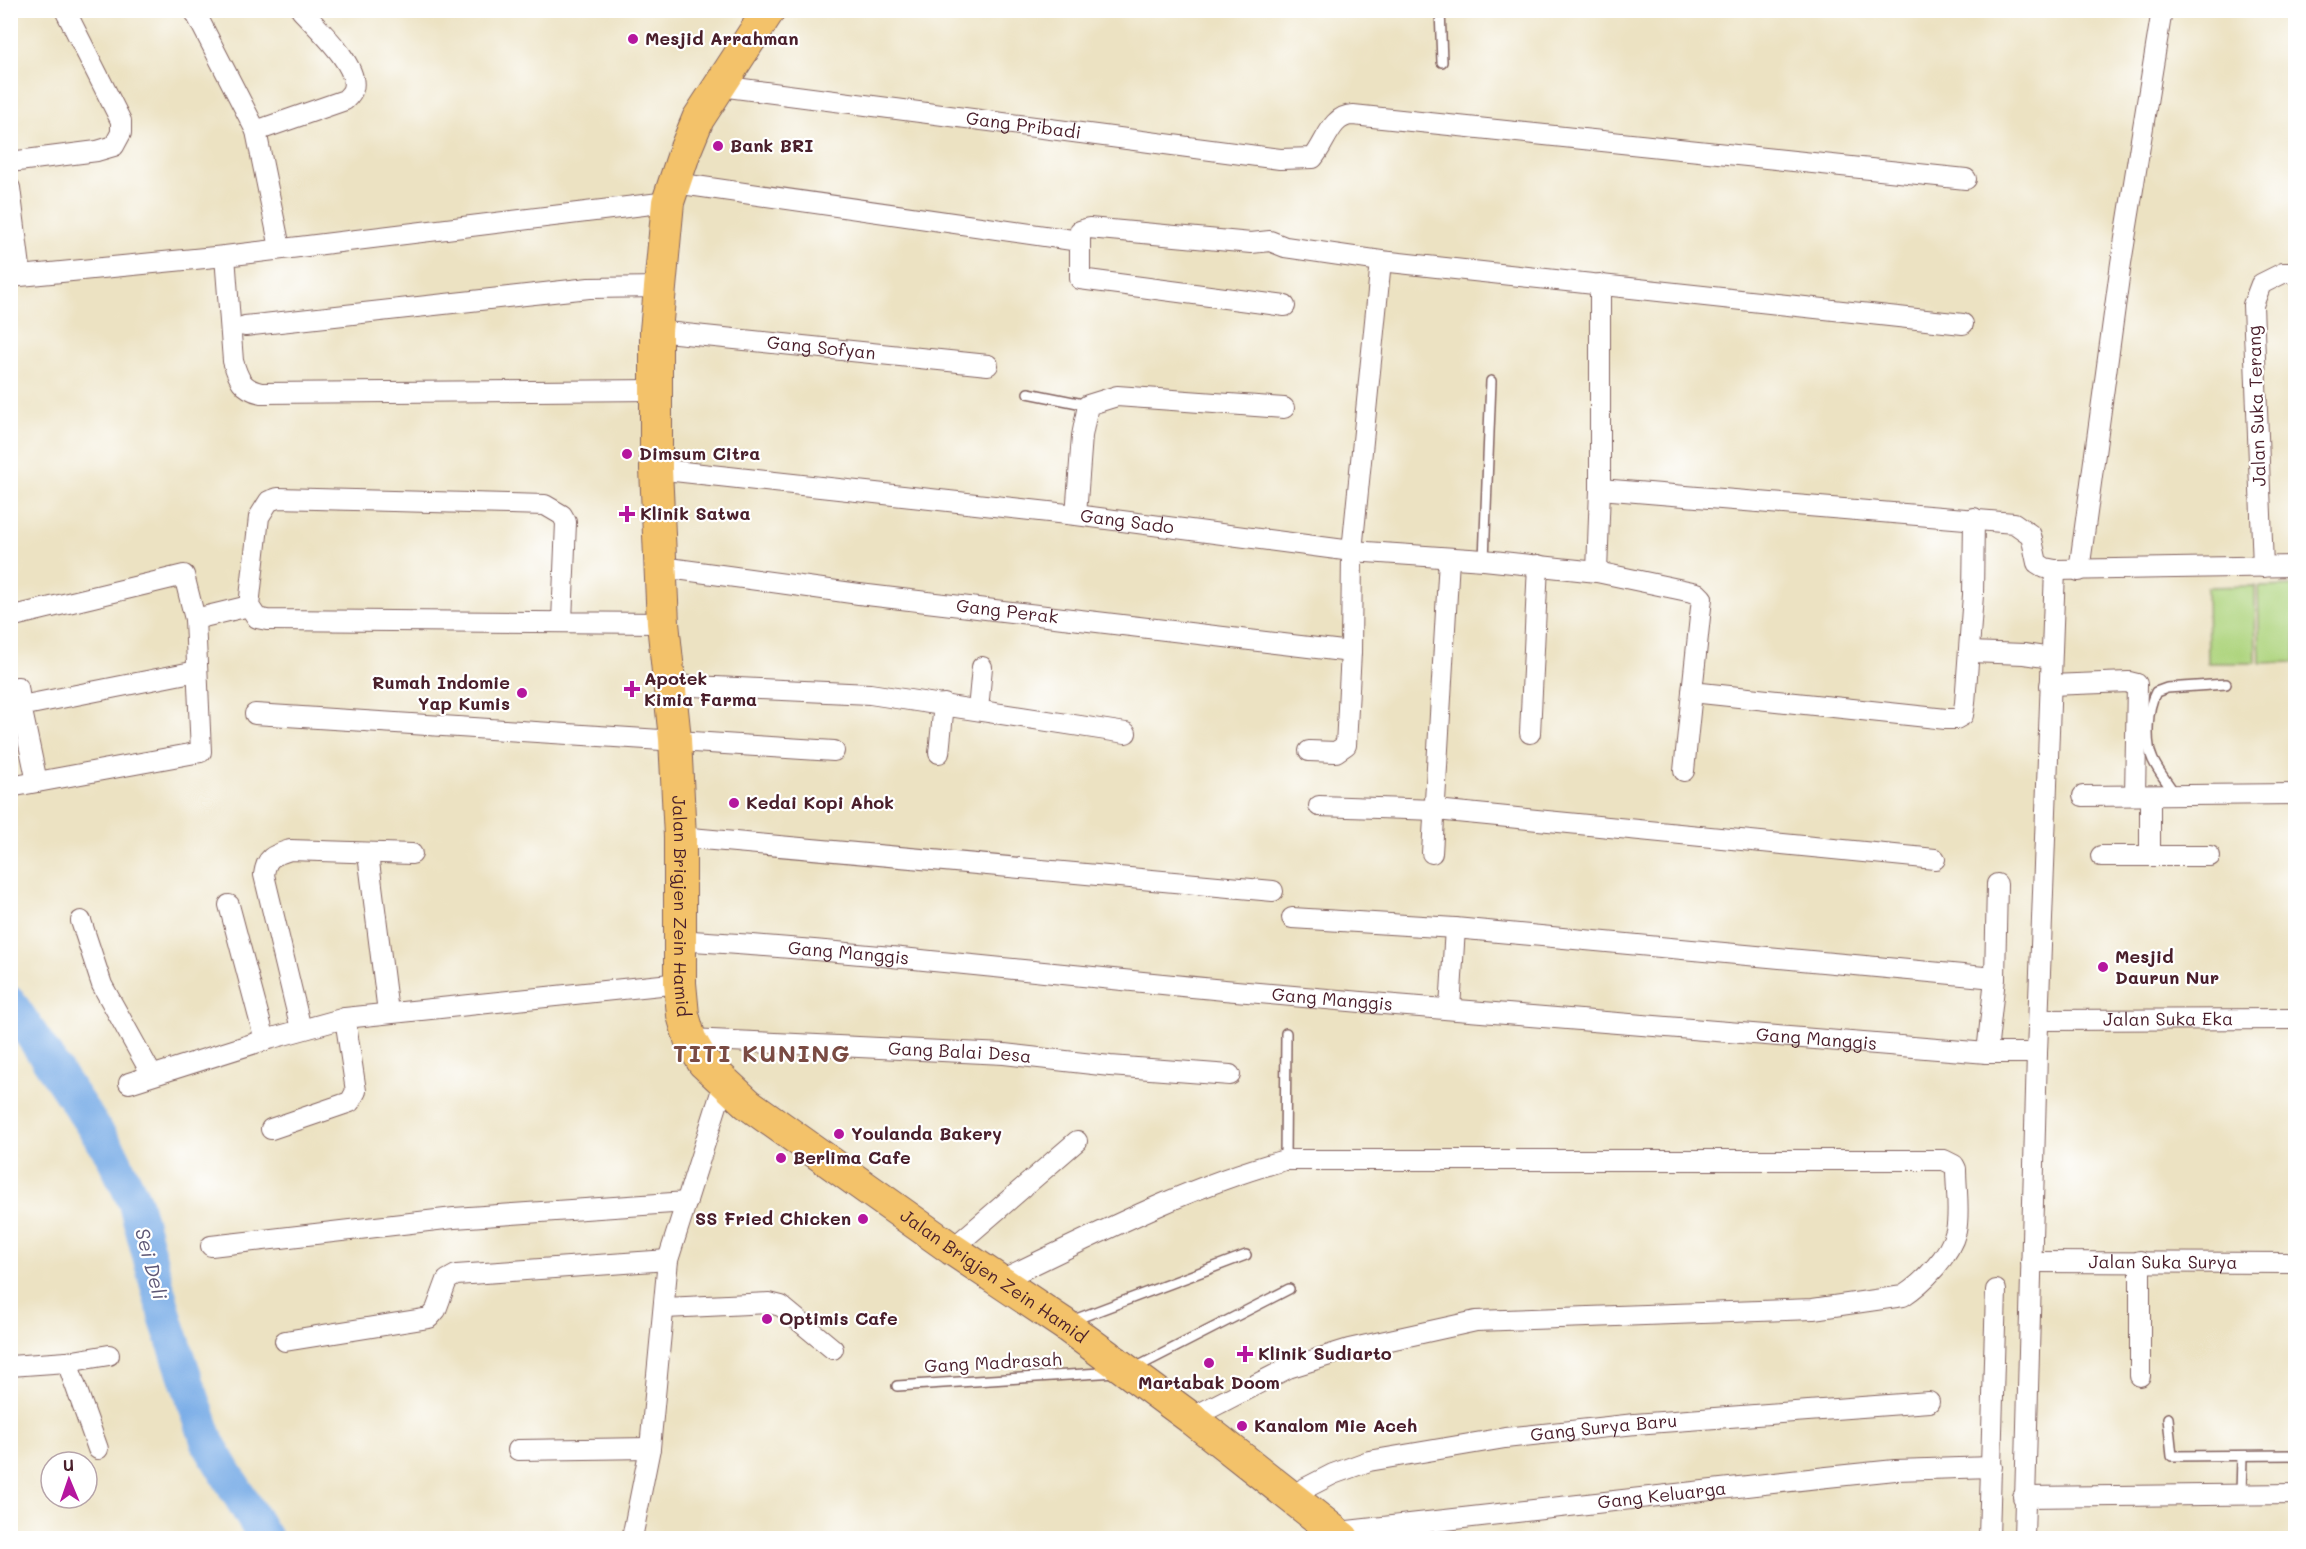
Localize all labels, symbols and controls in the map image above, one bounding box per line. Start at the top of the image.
place label: Mesjid Arrahman [645,26,799,50]
marker: Mesjid Arrahman [626,32,640,46]
street label: Gang Pribadi [965,105,1083,144]
place label: Bank BRI [730,133,813,157]
marker: Bank BRI [711,139,725,153]
street label: Jalan Suka Terang [2241,325,2271,487]
street label: Gang Sofyan [766,329,877,364]
place label: Dimsum Citra [639,441,760,465]
marker: Dimsum Citra [620,447,634,461]
place label: Klinik Satwa [640,501,751,525]
street label: Gang Sado [1079,503,1176,539]
marker: Klinik Satwa [618,505,636,523]
street label: Gang Perak [955,593,1060,628]
place label: Apotek Kimia Farma [644,666,757,711]
place label: Rumah Indomie Yap Kumis [372,670,510,715]
marker: Apotek Kimia Farma [625,682,639,696]
marker: Rumah Indomie Yap Kumis [515,686,529,700]
place label: Kedai Kopi Ahok [746,790,894,814]
street label: Jalan Brigjen Zein Hamid [667,795,696,1018]
marker: Kedai Kopi Ahok [727,796,741,810]
street label: Gang Manggis [787,935,910,970]
place label: Mesjid Daurun Nur [2115,944,2219,989]
marker: Mesjid Daurun Nur [2096,960,2110,974]
street label: Gang Manggis [1271,981,1394,1016]
street label: Jalan Suka Eka [2103,1006,2233,1031]
street label: Gang Manggis [1755,1021,1878,1055]
street label: Gang Balai Desa [887,1035,1033,1068]
district label: TITI KUNING [673,1037,851,1068]
place label: Youlanda Bakery [851,1121,1002,1145]
marker: Youlanda Bakery [832,1127,846,1141]
place label: Berlima Cafe [793,1145,911,1169]
marker: Berlima Cafe [774,1151,788,1165]
street label: Jalan Brigjen Zein Hamid [896,1203,1092,1348]
place label: SS Fried Chicken [695,1206,851,1230]
marker: SS Fried Chicken [856,1212,870,1226]
water label: Sei Deli [130,1225,174,1303]
street label: Jalan Suka Surya [2089,1249,2237,1274]
place label: Optimis Cafe [779,1306,898,1330]
marker: Optimis Cafe [760,1312,774,1326]
place label: Klinik Sudiarto [1258,1341,1392,1365]
marker: Klinik Sudiarto [1236,1345,1254,1363]
street label: Gang Madrasah [923,1346,1063,1378]
marker: Martabak Doom [1202,1356,1216,1370]
place label: Martabak Doom [1138,1370,1280,1394]
street label: Gang Surya Baru [1529,1408,1678,1446]
place label: Kanalom Mie Aceh [1254,1413,1417,1437]
marker: Kanalom Mie Aceh [1235,1419,1249,1433]
north arrow [39,1450,99,1510]
text: U [62,1454,74,1475]
street label: Gang Keluarga [1596,1475,1727,1514]

